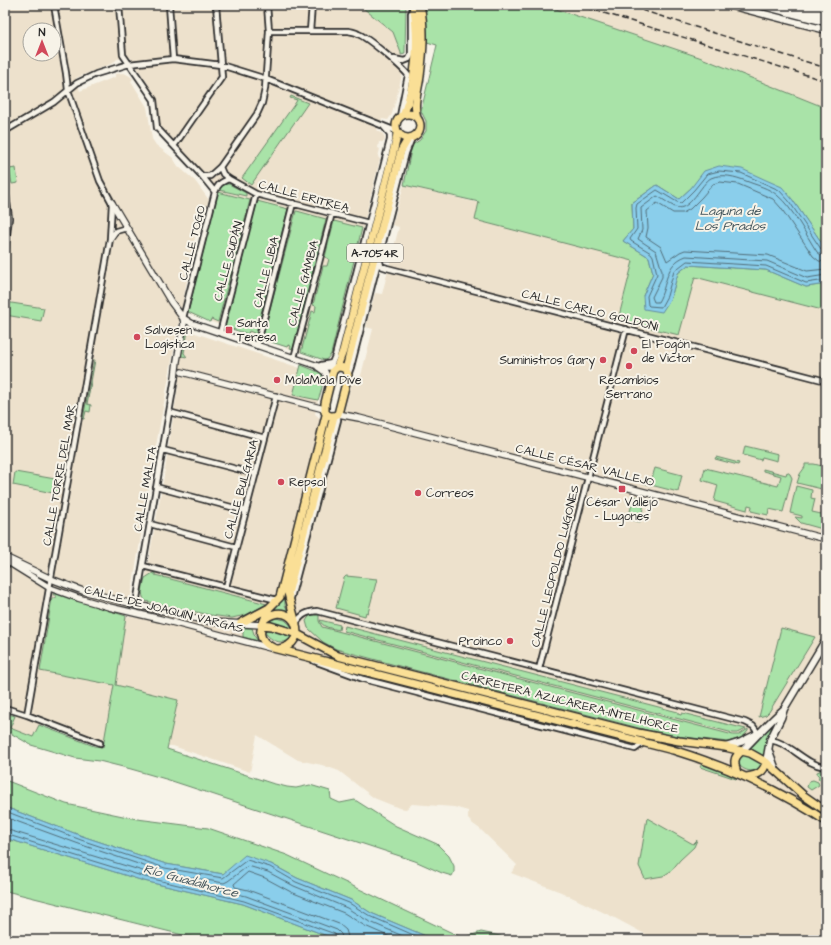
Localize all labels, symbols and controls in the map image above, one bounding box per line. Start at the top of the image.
north arrow [22,22,62,62]
text: N [39,25,46,40]
street label: CALLE ERITREA [257,176,351,217]
water label: Laguna de Los Prados [695,202,767,235]
street label: CALLE TOGO [175,204,210,282]
street label: CALLE SUDÁN [210,219,247,303]
street label: CALLE LIBIA [249,234,284,310]
street label: CALLE GAMBIA [284,238,323,328]
road number: A-7054R [347,244,403,262]
street label: CALLE CARLO GOLDONI [520,285,660,336]
place label: Santa Teresa [237,315,276,346]
place label: Salvesen Logística [145,322,194,354]
marker: Santa Teresa [224,325,234,335]
marker: Salvesen Logística [132,332,142,342]
place label: El Fogón de Victor [642,336,695,367]
marker: El Fogón de Victor [629,346,639,356]
place label: Suministros Gary [500,352,595,370]
marker: Suministros Gary [598,355,608,365]
marker: Recambios Serrano [624,361,634,371]
place label: MolaMola Dive [285,372,362,389]
place label: Recambios Serrano [599,372,659,403]
marker: MolaMola Dive [272,375,282,385]
street label: CALLE TORRE DEL MAR [39,403,80,547]
street label: CALLE BULGARIA [220,437,263,541]
street label: CALLE CÉSAR VALLEJO [514,440,656,491]
street label: CALLE MALTA [130,445,161,533]
place label: Repsol [289,474,326,491]
marker: Repsol [276,477,286,487]
street label: CALLE LEOPOLDO LUGONES [527,483,584,649]
marker: César Vallejo - Lugones [617,484,627,494]
place label: Correos [426,485,474,502]
marker: Correos [413,488,423,498]
place label: César Vallejo - Lugones [586,494,658,526]
street label: CALLE DE JOAQUÍN VARGAS [83,581,245,638]
place label: Proinco [459,633,502,650]
marker: Proinco [505,636,515,646]
street label: CARRETERA AZUCARERA-INTELHORCE [459,667,680,738]
water label: Río Guadalhorce [141,860,241,903]

